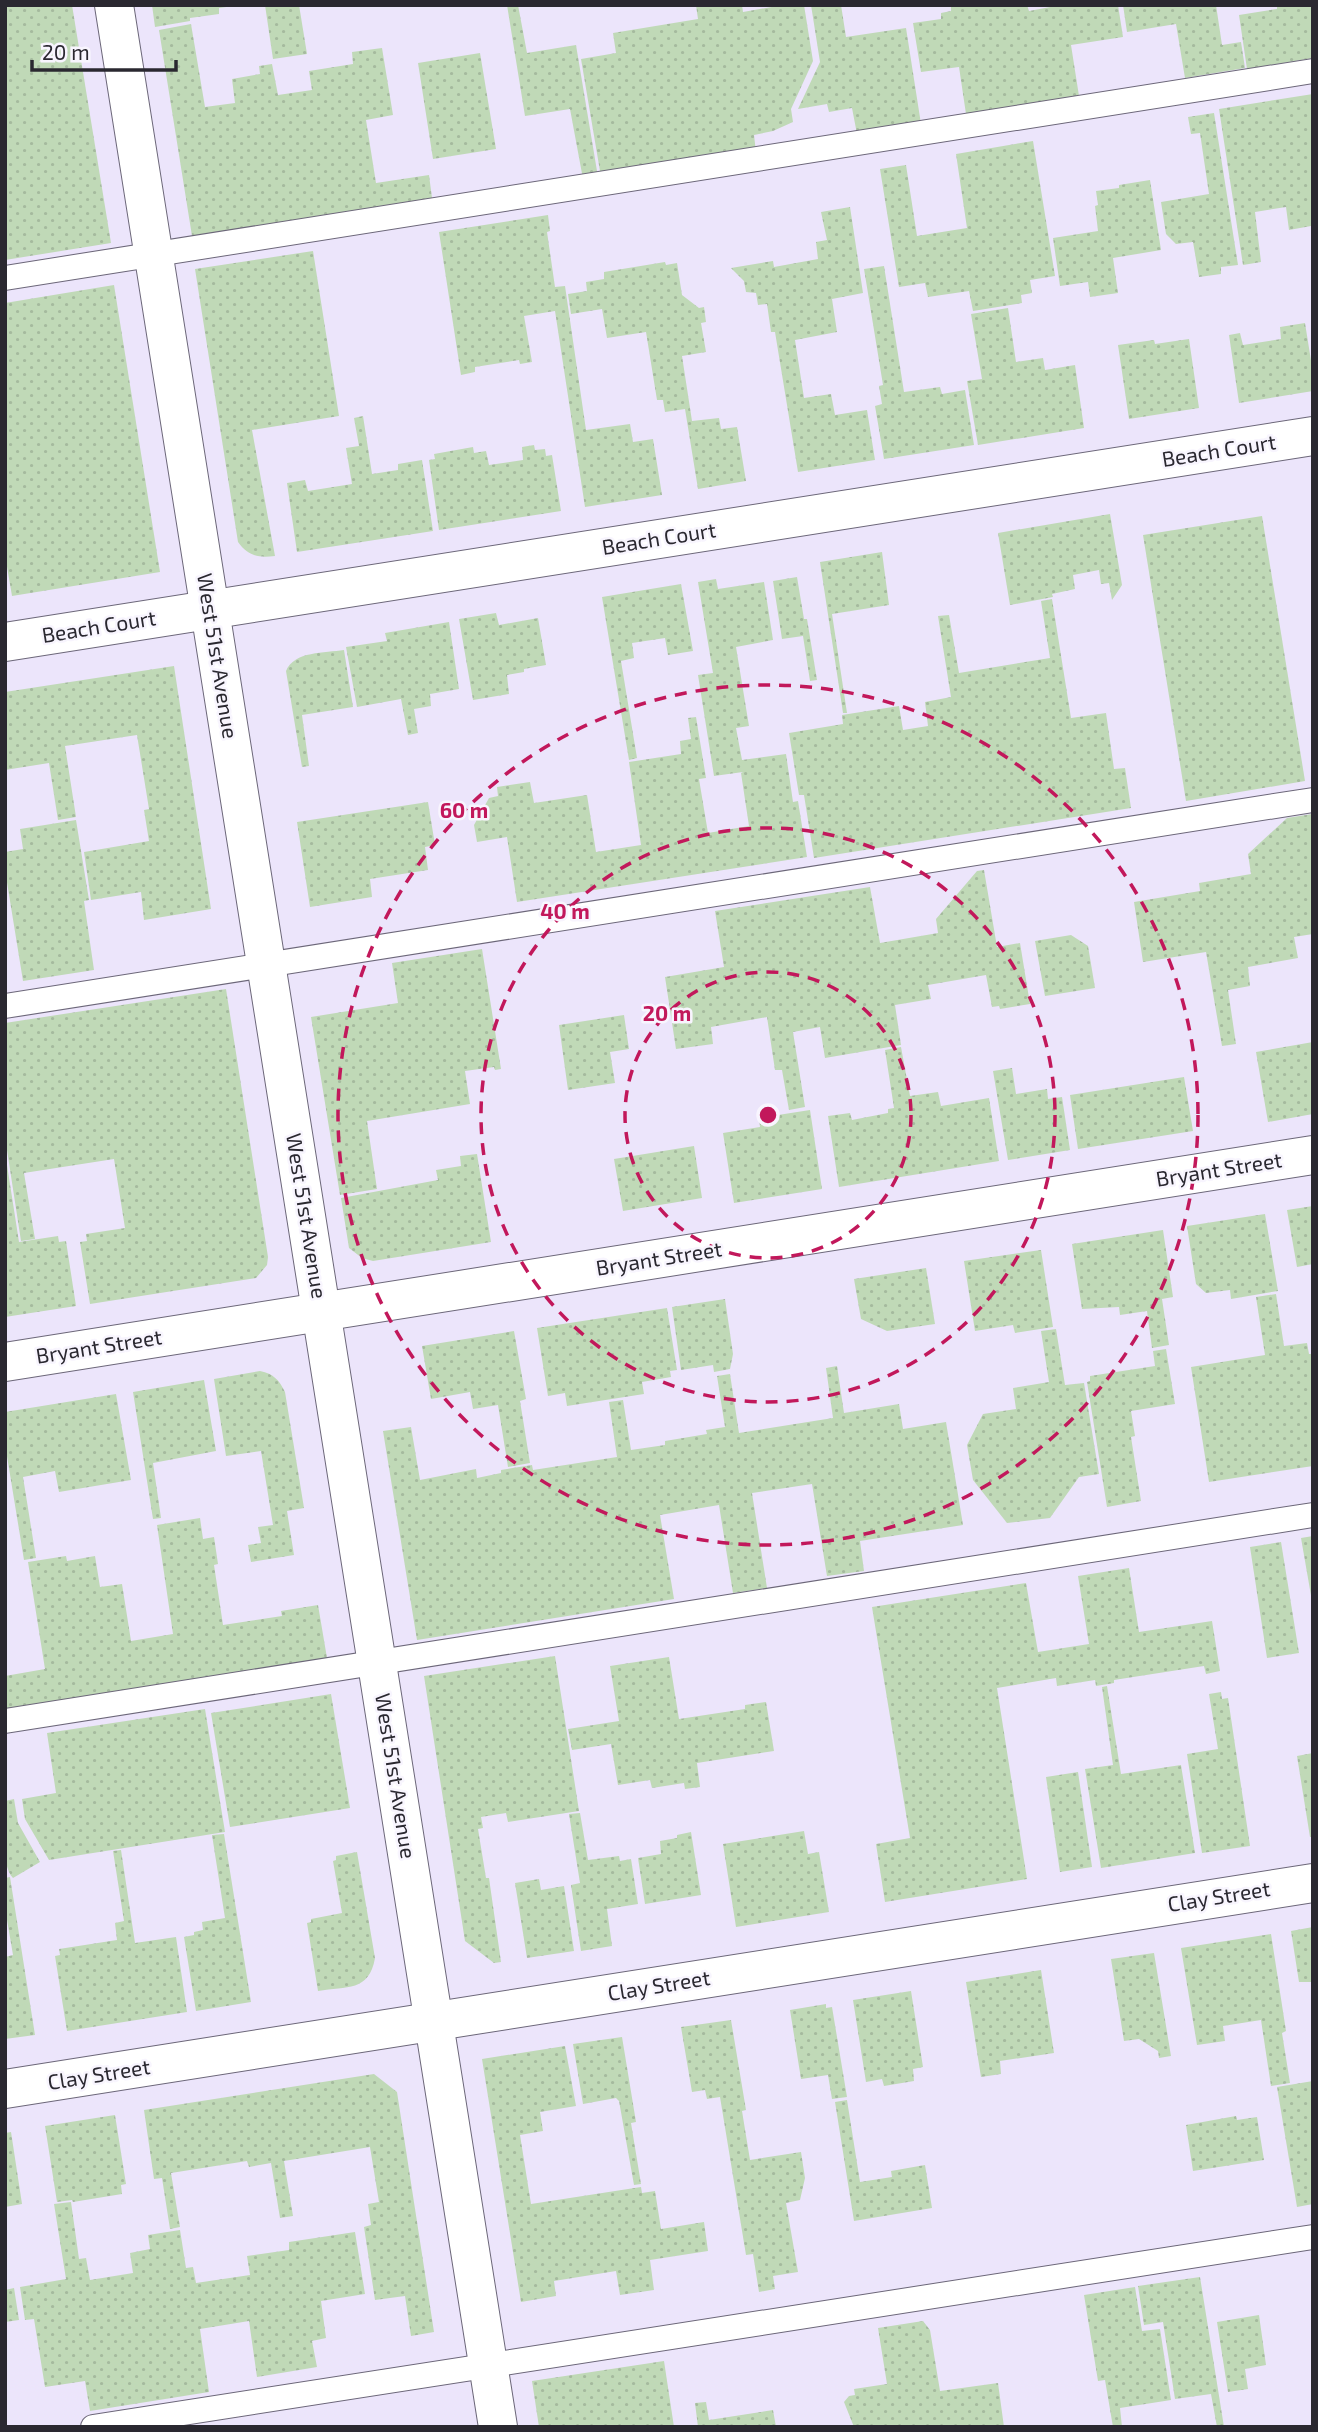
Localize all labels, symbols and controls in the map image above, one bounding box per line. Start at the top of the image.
scale bar [32,28,175,72]
text: 20 m [42,39,90,64]
street label: Beach Court [1160,428,1278,471]
street label: Beach Court [600,516,718,559]
street label: West 51st Avenue [193,571,244,740]
street label: Beach Court [40,604,158,647]
text: 60 m [440,797,488,822]
text: 40 m [540,898,590,923]
text: 20 m [643,1000,691,1025]
centre of rings [756,1103,780,1127]
street label: West 51st Avenue [282,1131,333,1300]
street label: Bryant Street [1154,1146,1284,1191]
street label: Bryant Street [594,1235,724,1280]
street label: Bryant Street [34,1323,164,1368]
street label: West 51st Avenue [371,1691,422,1860]
street label: Clay Street [1166,1875,1272,1916]
street label: Clay Street [606,1964,712,2005]
street label: Clay Street [46,2053,152,2094]

